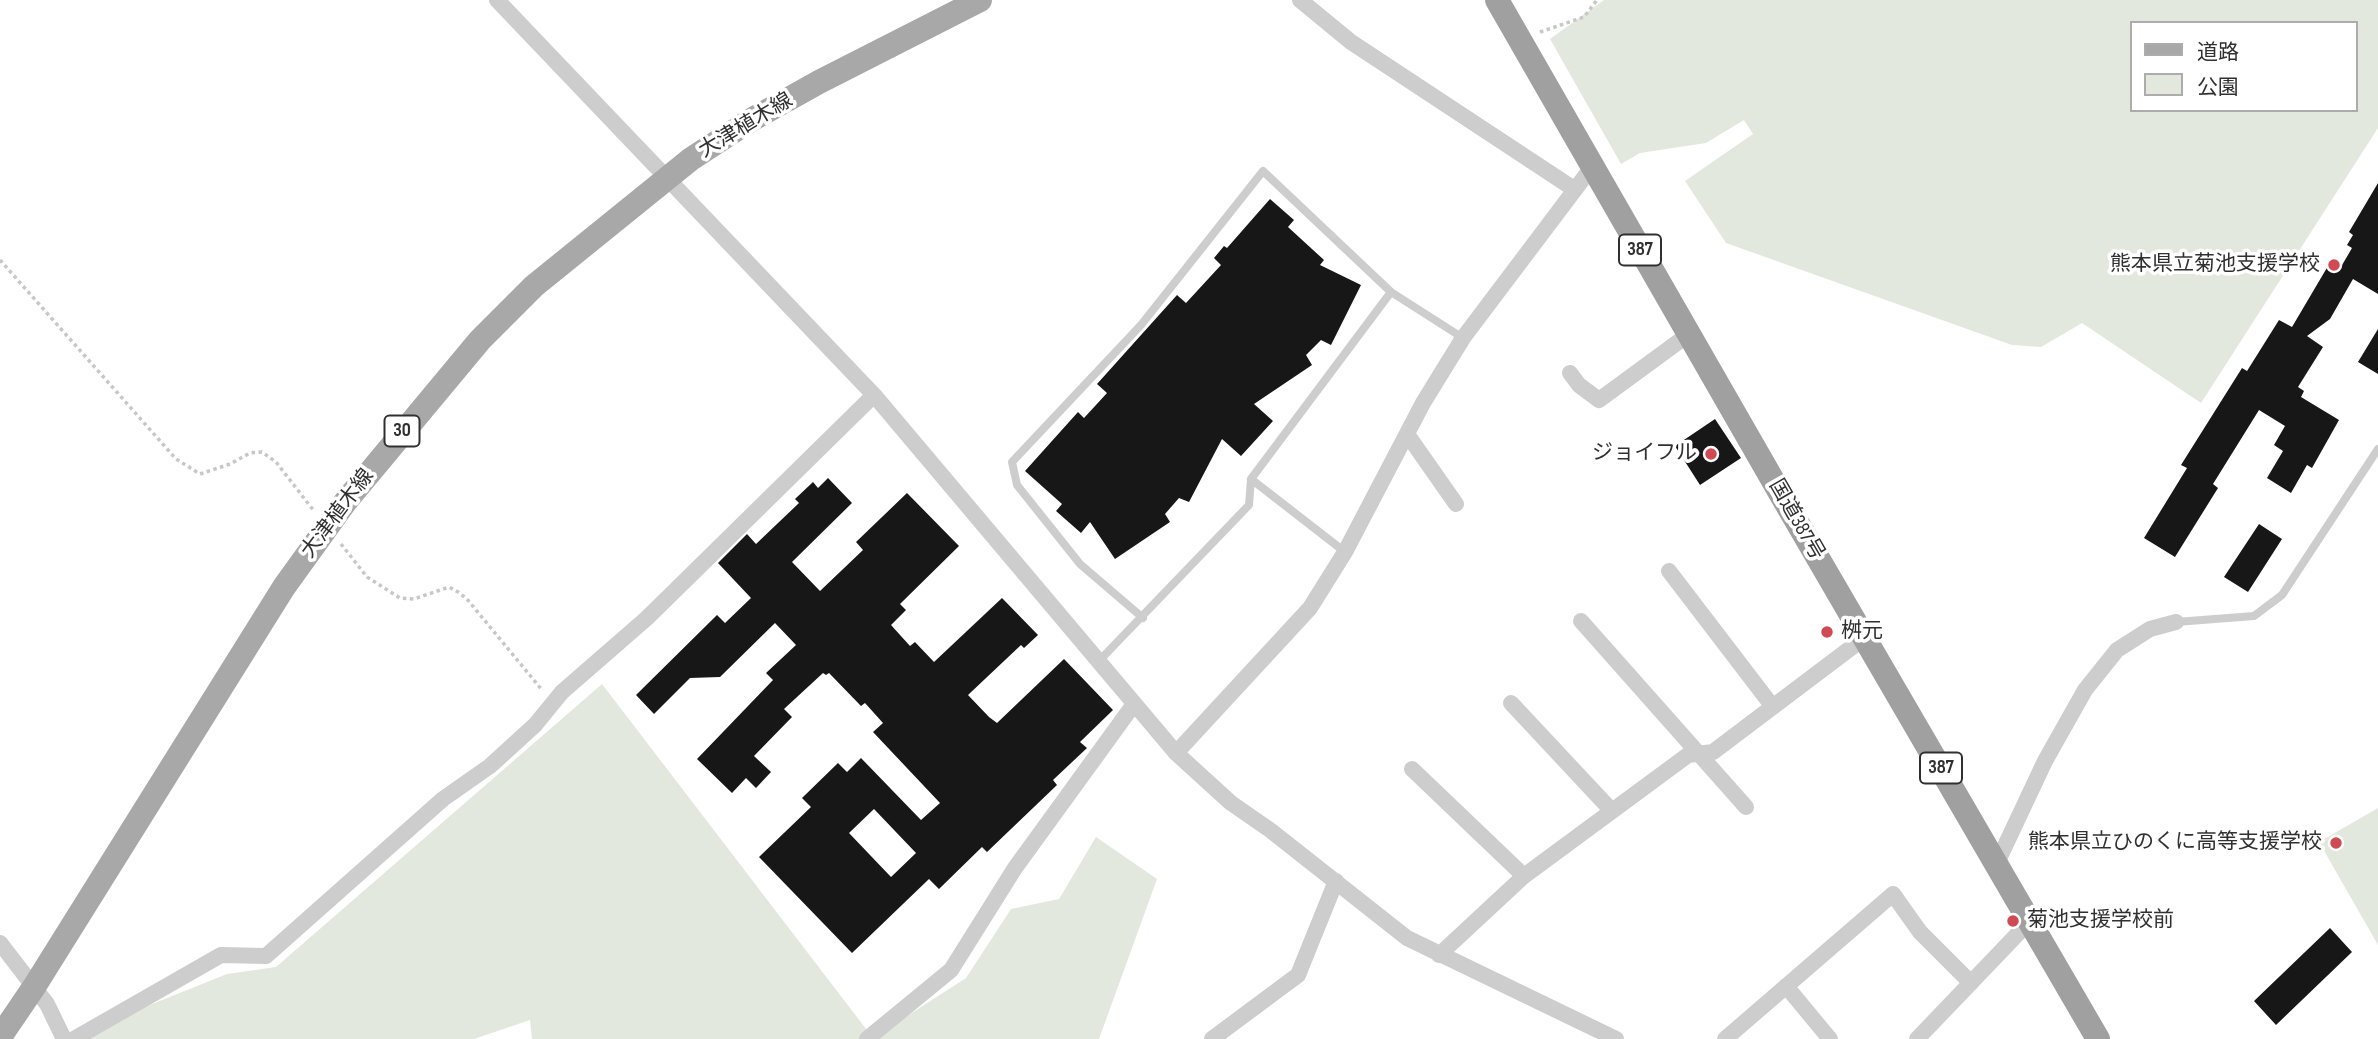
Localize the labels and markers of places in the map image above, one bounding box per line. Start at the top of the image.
place label: 熊本県立菊池支援学校 [2110,252,2320,278]
marker: 熊本県立菊池支援学校 [2326,257,2342,273]
place label: ジョイフル [1592,441,1697,467]
marker: ジョイフル [1703,446,1719,462]
place label: 桝元 [1841,619,1883,645]
marker: 桝元 [1819,624,1835,640]
place label: 熊本県立ひのくに高等支援学校 [2028,830,2322,856]
marker: 熊本県立ひのくに高等支援学校 [2328,835,2344,851]
place label: 菊池支援学校前 [2027,908,2174,934]
marker: 菊池支援学校前 [2005,913,2021,929]

